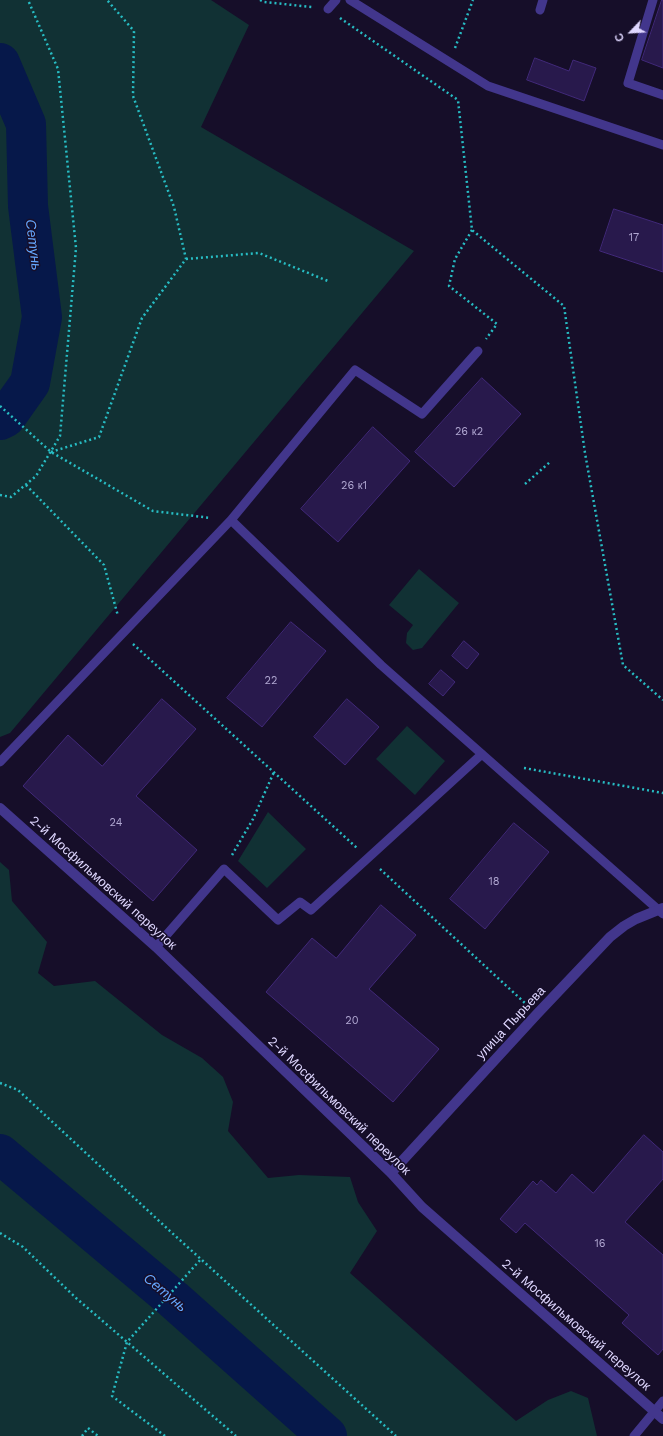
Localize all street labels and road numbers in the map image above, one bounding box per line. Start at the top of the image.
street label: 2-й Мосфильмовский переулок [26,813,180,953]
street label: улица Пырьева [473,983,549,1063]
street label: 2-й Мосфильмовский переулок [264,1034,414,1178]
street label: 2-й Мосфильмовский переулок [498,1256,654,1394]

